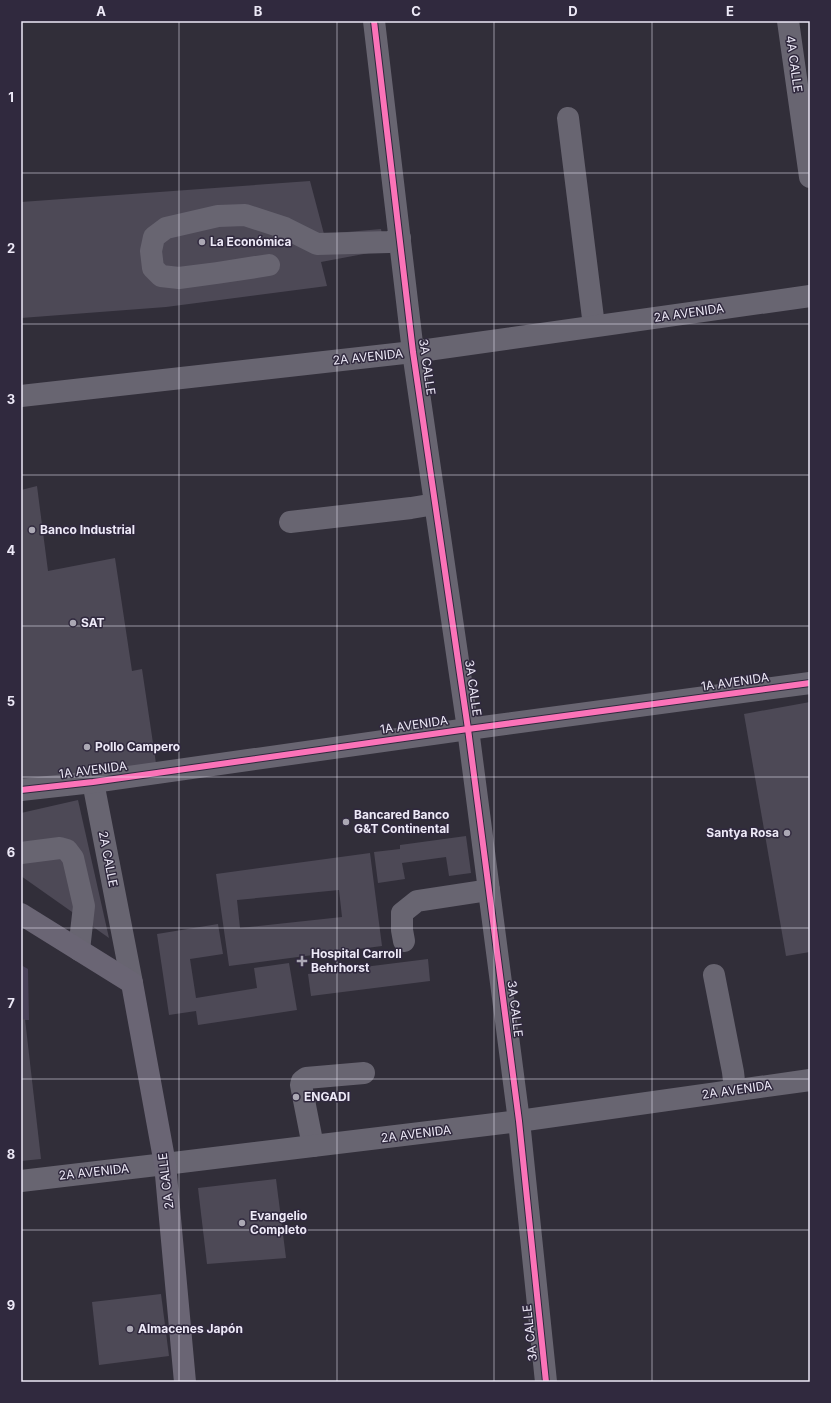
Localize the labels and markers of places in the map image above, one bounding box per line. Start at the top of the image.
place label: La Económica [210,234,292,249]
marker: La Económica [197,237,207,247]
place label: Banco Industrial [40,522,135,537]
marker: Banco Industrial [27,525,37,535]
place label: SAT [81,615,105,630]
marker: SAT [68,618,78,628]
place label: Pollo Campero [95,739,180,754]
marker: Pollo Campero [82,742,92,752]
place label: Bancared Banco G&T Continental [354,807,449,836]
marker: Bancared Banco G&T Continental [341,817,351,827]
place label: Santya Rosa [706,825,779,840]
marker: Santya Rosa [782,828,792,838]
place label: Hospital Carroll Behrhorst [311,946,402,975]
marker: Hospital Carroll Behrhorst [296,955,308,967]
place label: ENGADI [304,1089,350,1104]
marker: ENGADI [291,1092,301,1102]
place label: Evangelio Completo [250,1208,307,1237]
marker: Evangelio Completo [237,1218,247,1228]
place label: Almacenes Japón [138,1321,243,1336]
marker: Almacenes Japón [125,1324,135,1334]

